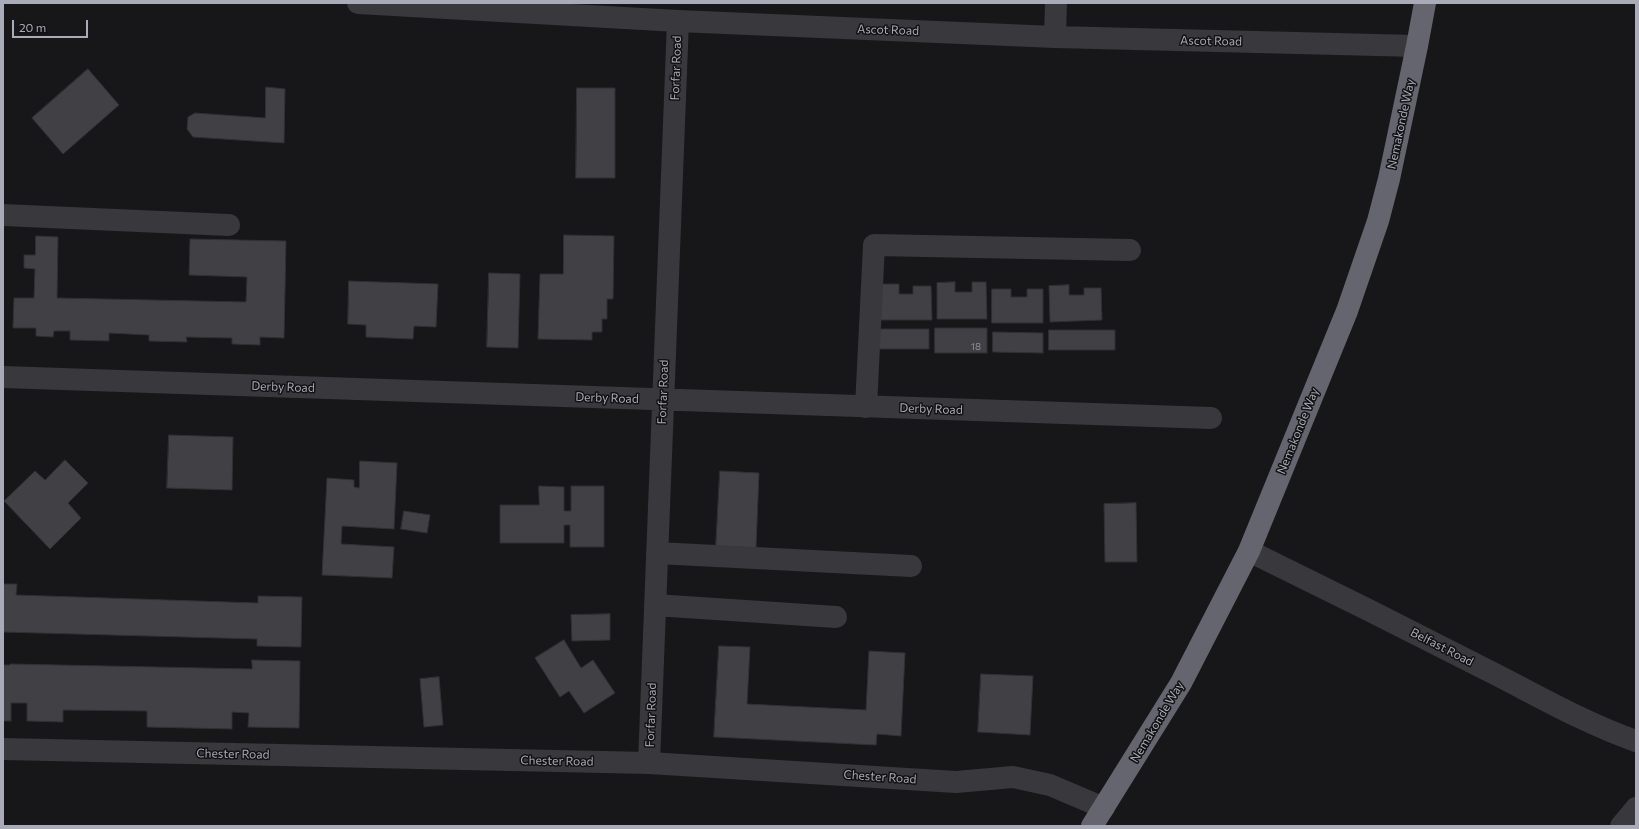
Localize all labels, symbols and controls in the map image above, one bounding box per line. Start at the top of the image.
scale bar [14,12,90,38]
text: 20 m [19,20,46,34]
street label: Ascot Road [857,22,919,38]
street label: Ascot Road [1180,33,1242,49]
street label: Forfar Road [668,35,684,101]
street label: Nemakonde Way [1384,78,1418,170]
house number: 18 [971,341,981,353]
street label: Forfar Road [655,359,671,425]
street label: Derby Road [251,379,315,395]
street label: Nemakonde Way [1274,386,1322,476]
street label: Derby Road [575,390,639,406]
street label: Derby Road [899,401,963,417]
street label: Belfast Road [1408,625,1476,669]
street label: Nemakonde Way [1127,679,1187,765]
street label: Forfar Road [643,682,659,748]
street label: Chester Road [196,746,270,762]
street label: Chester Road [520,753,594,769]
street label: Chester Road [843,767,917,787]

